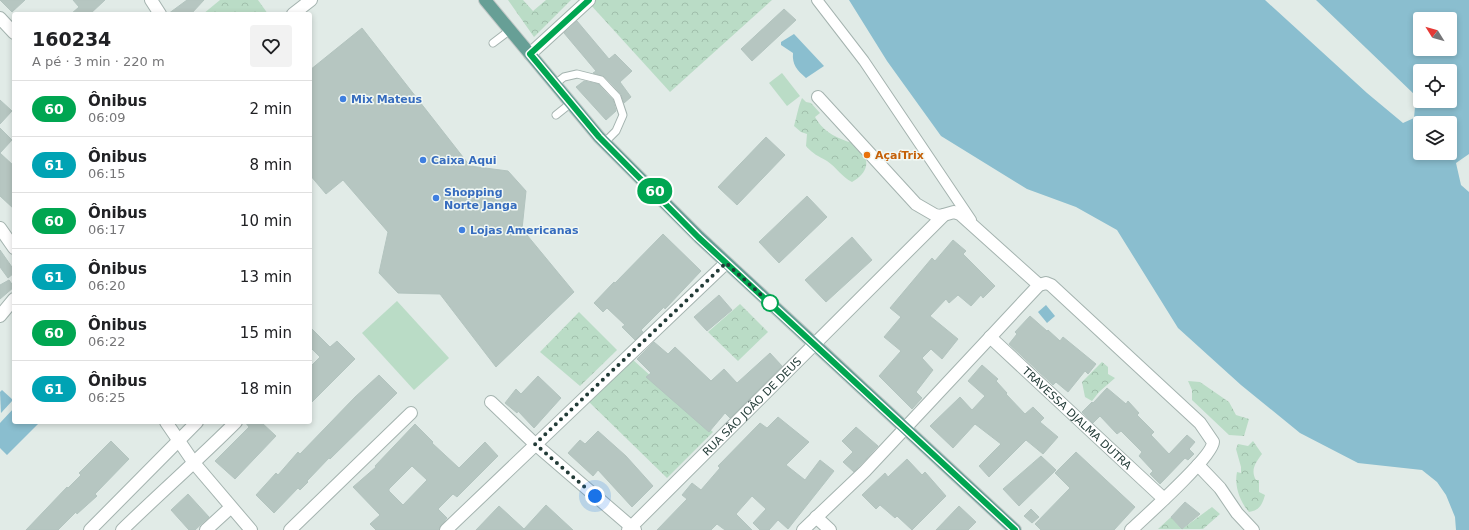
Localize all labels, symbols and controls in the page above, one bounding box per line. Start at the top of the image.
north arrow [1413,12,1457,56]
map controls [1413,12,1457,160]
button: heart [250,25,292,67]
text: 160234 [32,28,111,50]
text: A pé · 3 min · 220 m [32,54,165,69]
button: locate [1413,64,1457,108]
text: Ônibus [88,92,147,110]
place label: Mix Mateus [351,93,423,106]
marker: Mix Mateus [338,94,348,104]
text: 2 min [249,100,292,118]
text: 60 [44,101,64,117]
text: 06:09 [88,110,125,125]
button: layers [1413,116,1457,160]
text: Ônibus [88,148,147,166]
place label: AçaíTrix [875,149,924,162]
marker: AçaíTrix [862,150,872,160]
place label: Caixa Aqui [431,154,497,167]
marker: Caixa Aqui [418,155,428,165]
text: 8 min [249,156,292,174]
text: 61 [44,157,64,173]
text: 06:15 [88,166,125,181]
line badge: 60 [637,178,673,204]
text: 60 [645,183,665,199]
place label: Shopping Norte Janga [444,186,517,212]
marker: Shopping Norte Janga [431,193,441,203]
text: Ônibus [88,204,147,222]
text: 10 min [240,212,292,230]
text: 60 [44,213,64,229]
text: 06:17 [88,222,125,237]
place label: Lojas Americanas [470,224,579,237]
marker: Lojas Americanas [457,225,467,235]
text: Ônibus [88,260,147,278]
text: 13 min [240,268,292,286]
text: 61 [44,269,64,285]
text: 06:20 [88,278,125,293]
unlabelled marker [761,294,779,312]
text: Ônibus [88,316,147,334]
text: 15 min [240,324,292,342]
text: 60 [44,325,64,341]
text: 06:22 [88,334,125,349]
street label: RUA SÃO JOÃO DE DEUS [700,355,804,459]
street label: TRAVESSA DJALMA DUTRA [1019,364,1134,473]
text: Ônibus [88,372,147,390]
text: 18 min [240,380,292,398]
text: 61 [44,381,64,397]
text: 06:25 [88,390,125,405]
your location [585,486,605,506]

